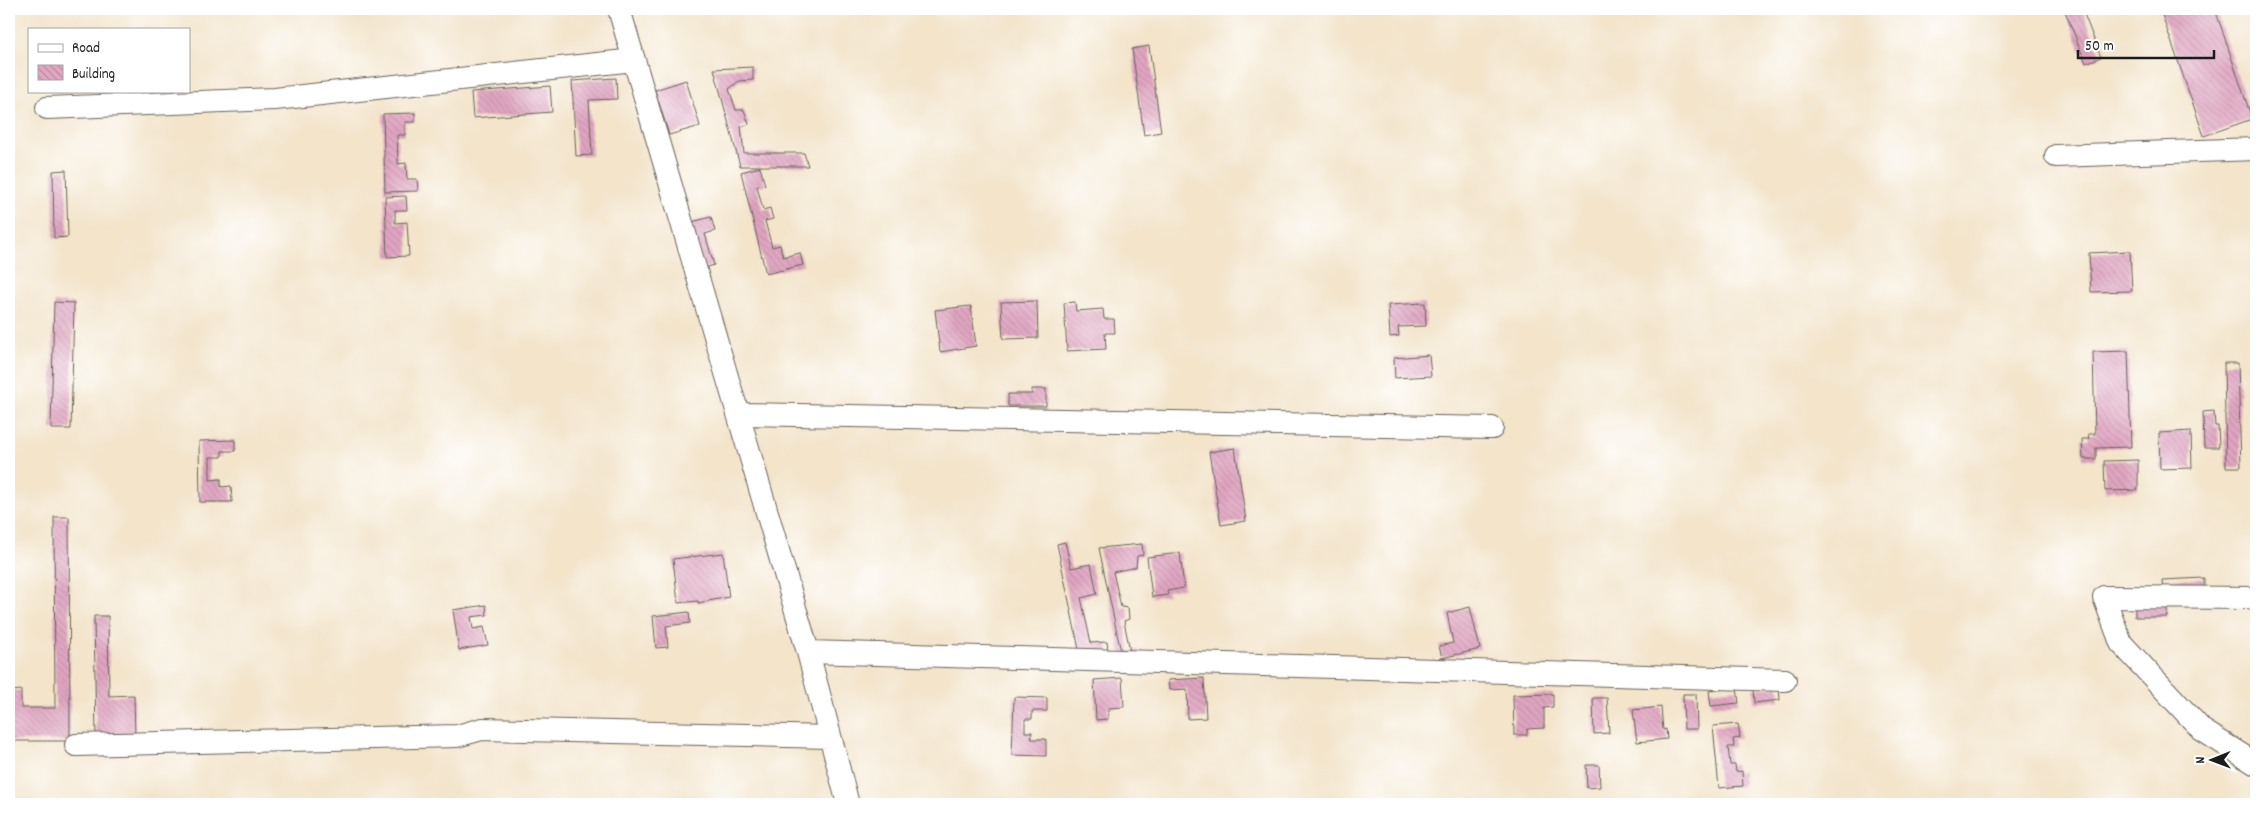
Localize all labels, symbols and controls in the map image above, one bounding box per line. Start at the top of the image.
legend [28,28,190,92]
scale bar [2078,28,2214,60]
text: 50 m [2085,36,2114,58]
text: Road [72,38,100,60]
text: Building [72,64,115,86]
north arrow [2188,736,2238,786]
text: N [2191,756,2211,764]

